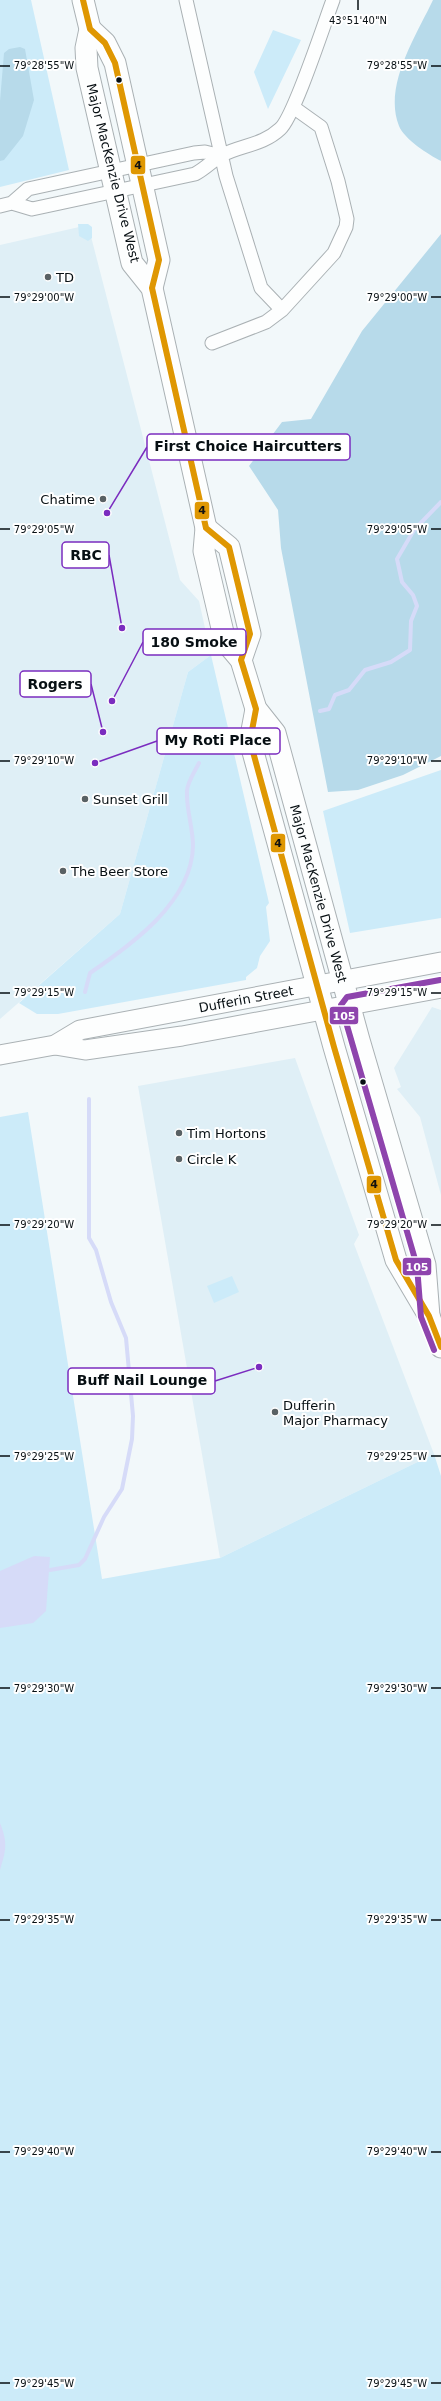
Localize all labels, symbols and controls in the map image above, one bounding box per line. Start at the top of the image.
text: 43°51'40"N [329,15,387,26]
text: 79°28'55"W [14,60,74,71]
text: 79°28'55"W [367,60,427,71]
unlabelled marker [114,75,124,85]
street label: Major MacKenzie Drive West [83,82,143,264]
line badge: 4 [130,155,146,175]
text: 4 [134,159,142,172]
place label: TD [55,270,74,285]
marker: TD [43,272,53,282]
text: 79°29'00"W [14,292,74,303]
text: 79°29'00"W [367,292,427,303]
callout: First Choice Haircutters [147,434,350,460]
text: First Choice Haircutters [154,438,342,454]
place label: Chatime [40,492,95,507]
marker: Chatime [98,494,108,504]
line badge: 4 [194,501,210,520]
text: 4 [198,504,206,517]
text: 79°29'05"W [14,524,74,535]
text: 79°29'05"W [367,524,427,535]
callout: RBC [62,542,109,568]
text: RBC [70,547,102,563]
callout: 180 Smoke [143,629,246,655]
text: 180 Smoke [151,634,237,650]
callout: Rogers [20,671,91,697]
text: Rogers [27,676,83,692]
callout: My Roti Place [157,728,280,754]
text: My Roti Place [165,732,272,748]
text: 79°29'10"W [14,755,74,766]
text: 79°29'10"W [367,755,427,766]
place label: Sunset Grill [93,792,168,807]
marker: Sunset Grill [80,794,90,804]
street label: Major MacKenzie Drive West [287,803,350,984]
line badge: 4 [270,833,286,853]
text: 4 [274,837,282,850]
place label: The Beer Store [70,864,168,879]
marker: The Beer Store [58,866,68,876]
street label: Dufferin Street [197,982,295,1015]
text: 79°29'15"W [14,987,74,998]
text: 79°29'15"W [367,987,427,998]
line badge: 105 [329,1006,359,1025]
text: 105 [333,1010,355,1023]
unlabelled marker [358,1077,368,1087]
place label: Tim Hortons [186,1126,266,1141]
marker: Tim Hortons [174,1128,184,1138]
place label: Circle K [187,1152,237,1167]
marker: Circle K [174,1154,184,1164]
line badge: 4 [366,1175,382,1194]
text: 4 [370,1178,378,1191]
text: 79°29'20"W [14,1219,74,1230]
text: 79°29'20"W [367,1219,427,1230]
line badge: 105 [402,1257,432,1276]
text: 105 [406,1261,428,1274]
callout: Buff Nail Lounge [68,1368,215,1394]
text: Buff Nail Lounge [77,1372,207,1388]
place label: Dufferin Major Pharmacy [283,1398,388,1428]
marker: Dufferin Major Pharmacy [270,1407,280,1417]
text: 79°29'25"W [14,1451,74,1462]
text: 79°29'25"W [367,1451,427,1462]
text: 79°29'30"W [14,1683,74,1694]
text: 79°29'30"W [367,1683,427,1694]
text: 79°29'35"W [14,1914,74,1925]
text: 79°29'35"W [367,1914,427,1925]
text: 79°29'40"W [14,2146,74,2157]
text: 79°29'40"W [367,2146,427,2157]
text: 79°29'45"W [14,2378,74,2389]
text: 79°29'45"W [367,2378,427,2389]

